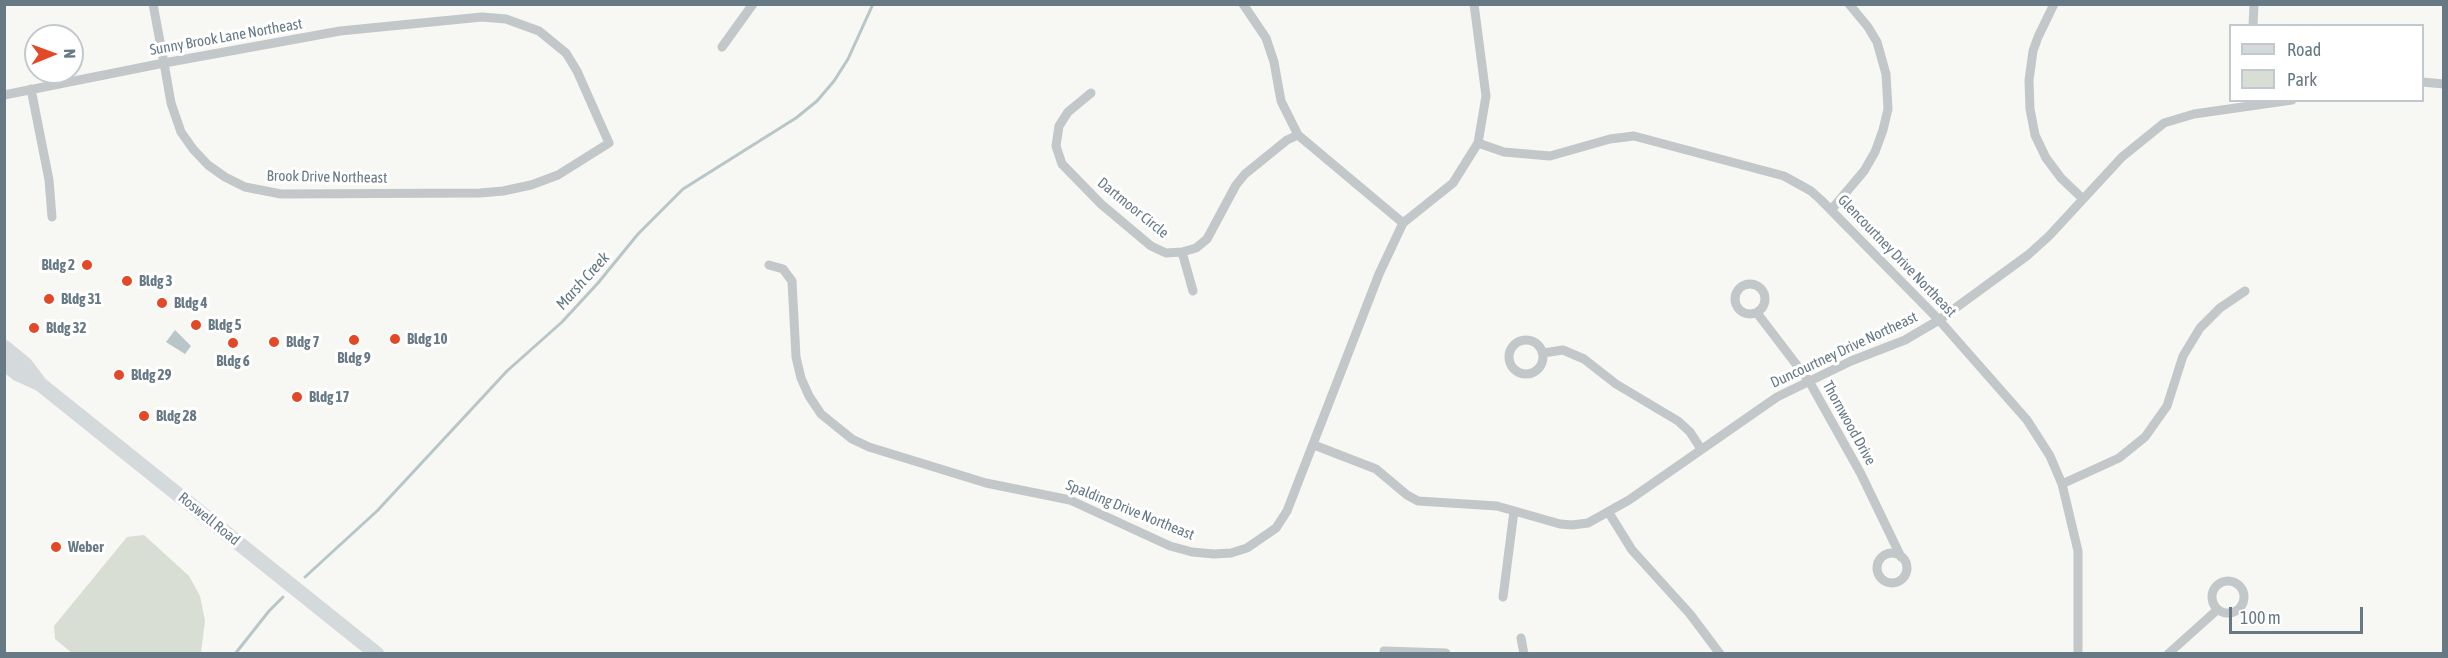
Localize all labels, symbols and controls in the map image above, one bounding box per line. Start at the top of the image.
street label: Sunny Brook Lane Northeast [148,15,304,59]
north arrow [24,24,84,84]
legend [2229,24,2424,102]
text: Road [2287,39,2321,60]
text: N [61,49,79,59]
text: Park [2287,69,2317,90]
street label: Brook Drive Northeast [267,167,387,187]
street label: Dartmoor Circle [1094,174,1172,242]
street label: Glencourtney Drive Northeast [1834,191,1960,321]
water label: Marsh Creek [552,248,614,314]
place label: Bldg 2 [41,256,75,274]
marker: Bldg 2 [80,258,94,272]
place label: Bldg 3 [139,272,173,290]
marker: Bldg 3 [120,274,134,288]
place label: Bldg 31 [61,290,102,308]
marker: Bldg 31 [42,292,56,306]
place label: Bldg 4 [174,294,208,312]
marker: Bldg 4 [155,296,169,310]
street label: Duncourtney Drive Northeast [1768,308,1920,392]
place label: Bldg 5 [208,316,242,334]
marker: Bldg 5 [189,318,203,332]
place label: Bldg 32 [46,319,87,337]
marker: Bldg 32 [27,321,41,335]
place label: Bldg 10 [407,330,448,348]
marker: Bldg 10 [388,332,402,346]
place label: Bldg 7 [286,333,320,351]
marker: Bldg 9 [347,333,361,347]
marker: Bldg 7 [267,335,281,349]
marker: Bldg 6 [226,336,240,350]
place label: Bldg 9 [337,349,371,367]
place label: Bldg 6 [216,352,250,370]
place label: Bldg 29 [131,366,172,384]
marker: Bldg 29 [112,368,126,382]
street label: Thornwood Drive [1818,378,1880,468]
place label: Bldg 17 [309,388,350,406]
marker: Bldg 17 [290,390,304,404]
place label: Bldg 28 [156,407,197,425]
marker: Bldg 28 [137,409,151,423]
street label: Spalding Drive Northeast [1063,476,1197,544]
street label: Roswell Road [175,489,243,549]
place label: Weber [68,538,104,556]
marker: Weber [49,540,63,554]
scale bar [2232,595,2366,633]
text: 100 m [2240,607,2281,628]

